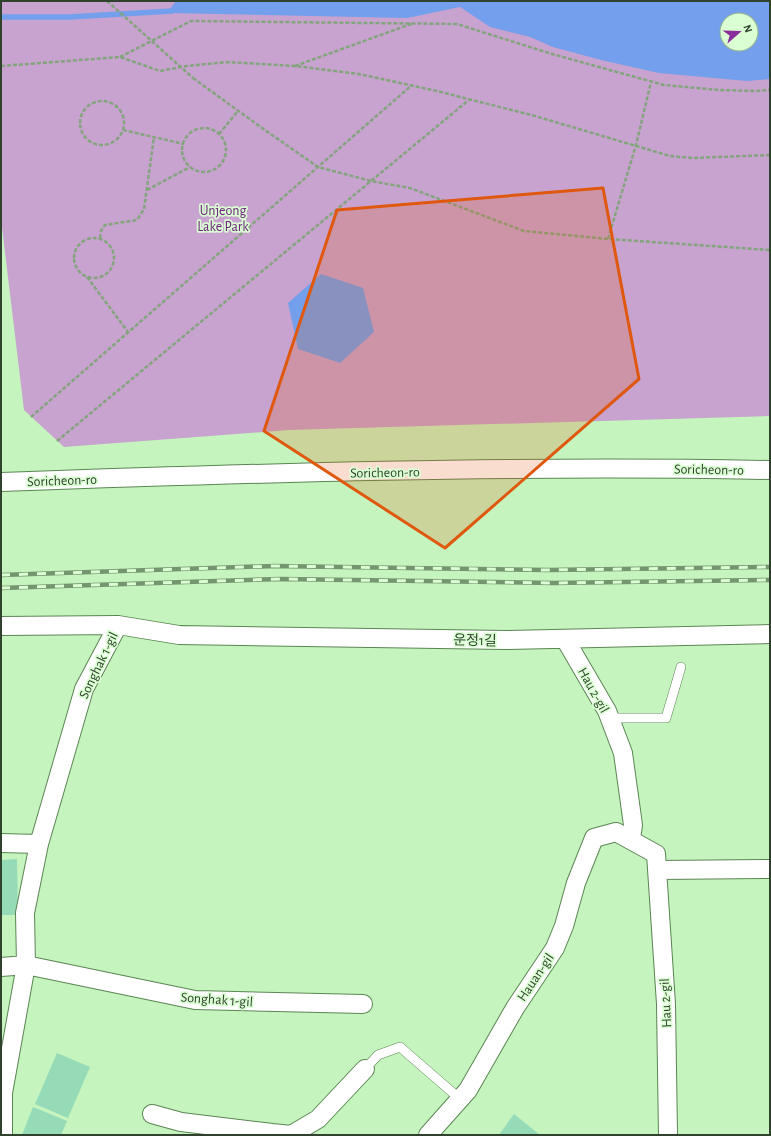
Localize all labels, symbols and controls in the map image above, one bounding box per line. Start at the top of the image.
north arrow [719,12,759,52]
text: N [741,23,754,34]
park label: Unjeong Lake Park [197,204,249,234]
street label: Soricheon-ro [674,462,744,478]
street label: Soricheon-ro [350,465,420,481]
street label: Soricheon-ro [27,473,97,489]
street label: Songhak 1-gil [77,630,121,701]
street label: 운정1길 [453,633,497,648]
street label: Hau 2-gil [575,665,611,716]
street label: Hauan-gil [515,951,557,1004]
street label: Hau 2-gil [658,978,674,1028]
street label: Songhak 1-gil [180,990,253,1010]

